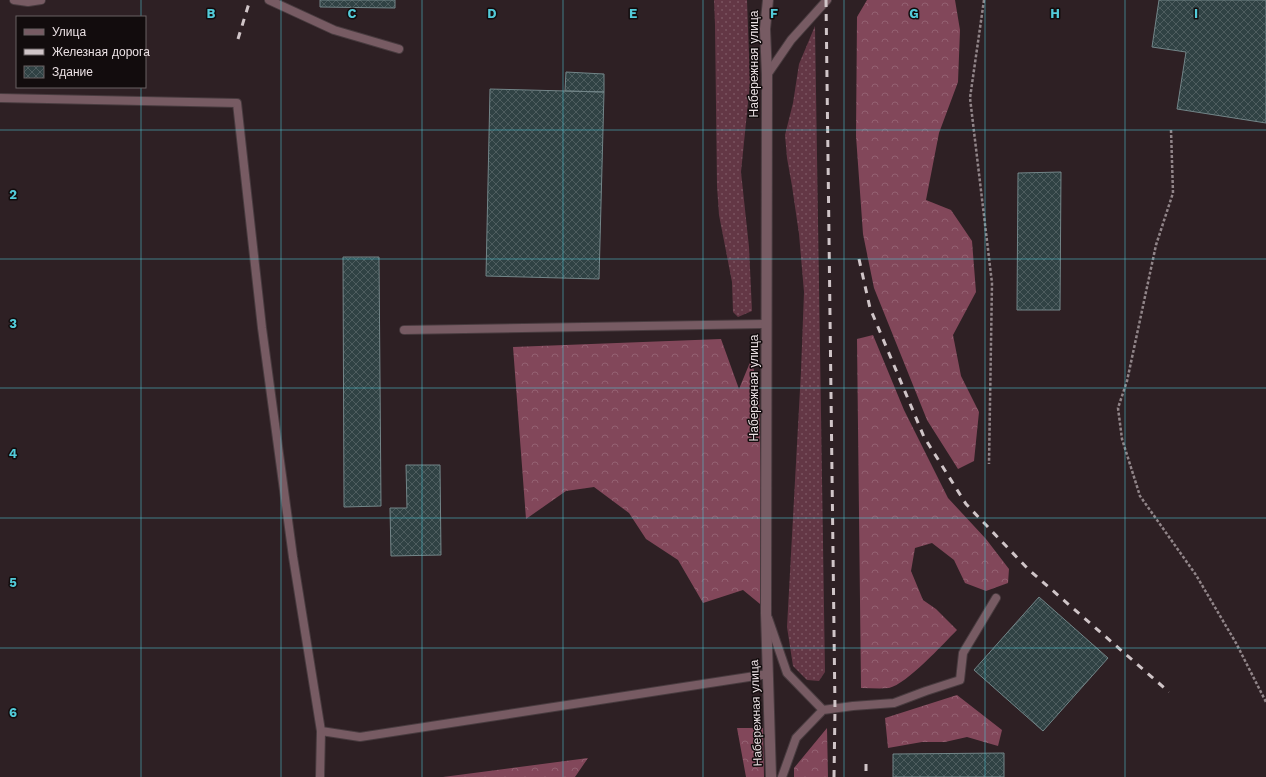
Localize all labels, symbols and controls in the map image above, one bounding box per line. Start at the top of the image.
text: B [207,6,216,21]
text: C [348,6,357,21]
text: D [487,6,497,21]
text: E [629,6,637,21]
text: F [770,6,778,21]
text: G [909,6,919,21]
text: H [1050,6,1060,21]
text: I [1194,6,1198,21]
street label: Набережная улица [747,10,761,117]
legend [16,16,146,88]
text: Улица [52,25,86,39]
text: Железная дорога [52,45,150,59]
text: Здание [52,65,93,79]
text: 2 [9,187,17,202]
text: 3 [9,316,17,331]
street label: Набережная улица [747,334,761,441]
text: 4 [9,446,18,461]
text: 5 [9,575,17,590]
street label: Набережная улица [747,659,765,767]
text: 6 [9,705,17,720]

